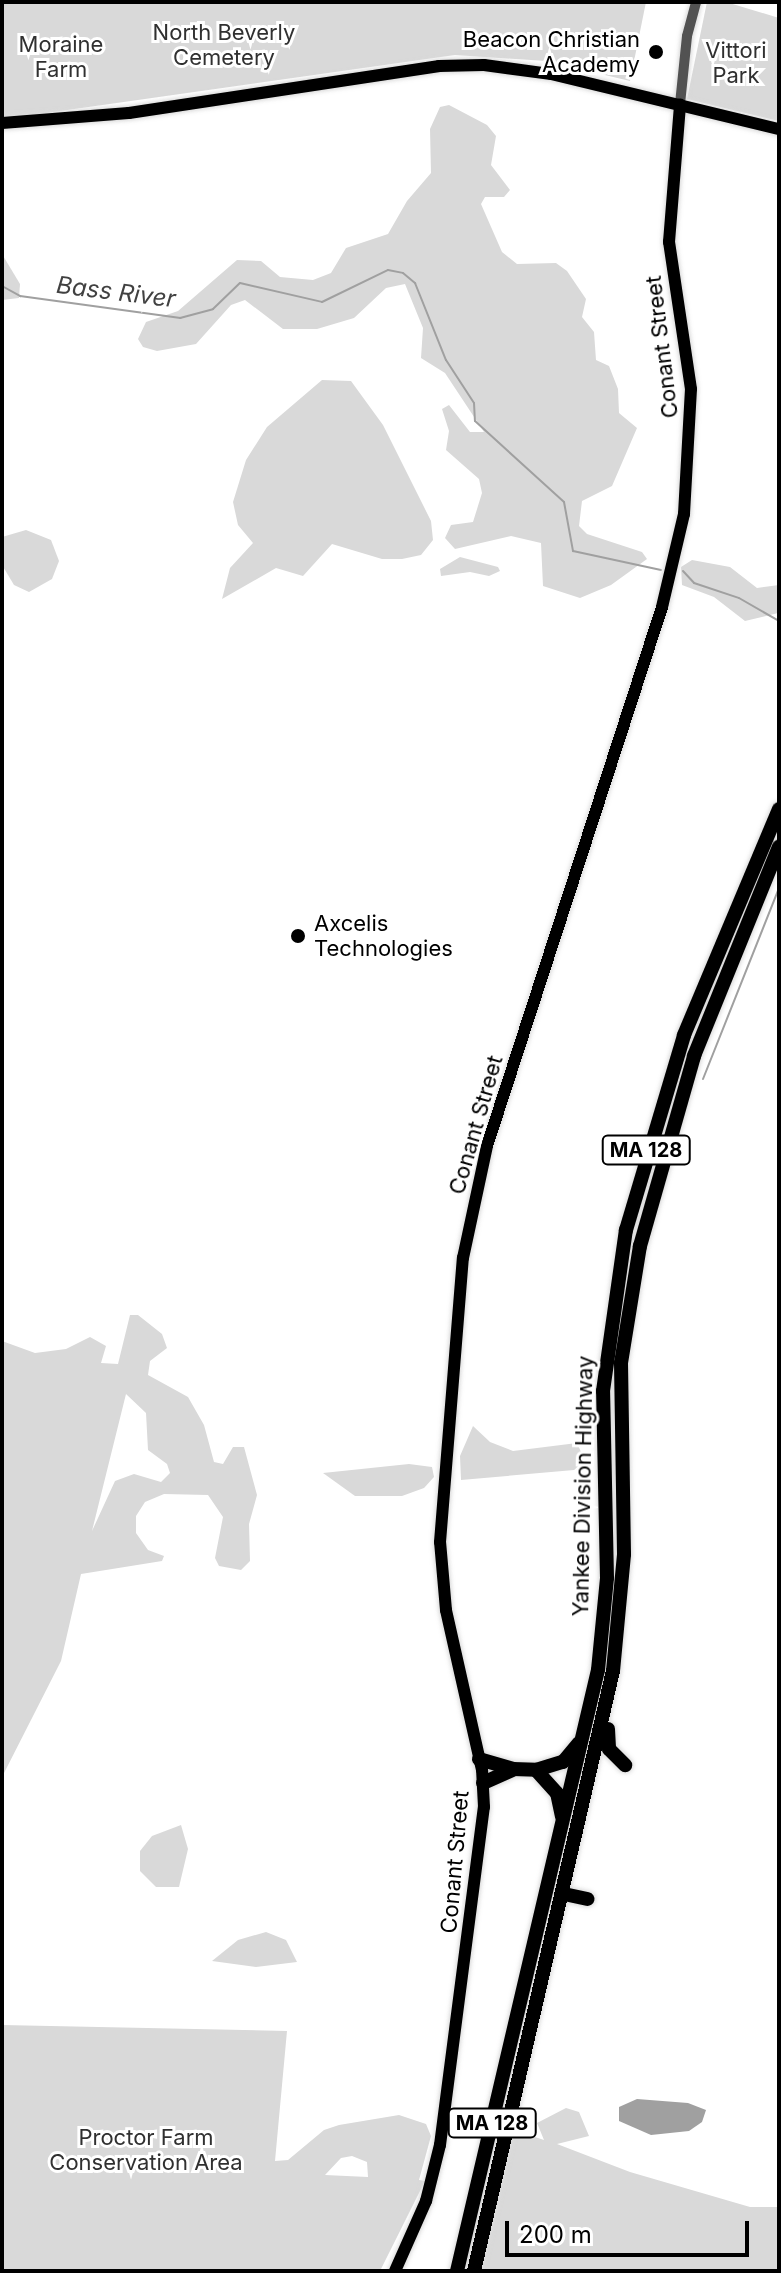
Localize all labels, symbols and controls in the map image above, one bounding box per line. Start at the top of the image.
park label: North Beverly Cemetery [153,19,295,70]
place label: Beacon Christian Academy [463,26,640,78]
park label: Moraine Farm [19,31,103,82]
park label: Vittori Park [705,37,767,88]
marker: Beacon Christian Academy [647,43,665,61]
water label: Bass River [55,270,177,314]
street label: Conant Street [640,274,684,420]
place label: Axcelis Technologies [314,910,453,962]
marker: Axcelis Technologies [289,927,307,945]
street label: Conant Street [444,1053,508,1197]
road number: MA 128 [600,1134,692,1166]
street label: Yankee Division Highway [568,1355,598,1617]
street label: Conant Street [436,1790,474,1934]
road number: MA 128 [446,2107,538,2139]
park label: Proctor Farm Conservation Area [49,2124,243,2176]
scale bar [509,2205,753,2255]
text: 200 m [519,2220,592,2249]

